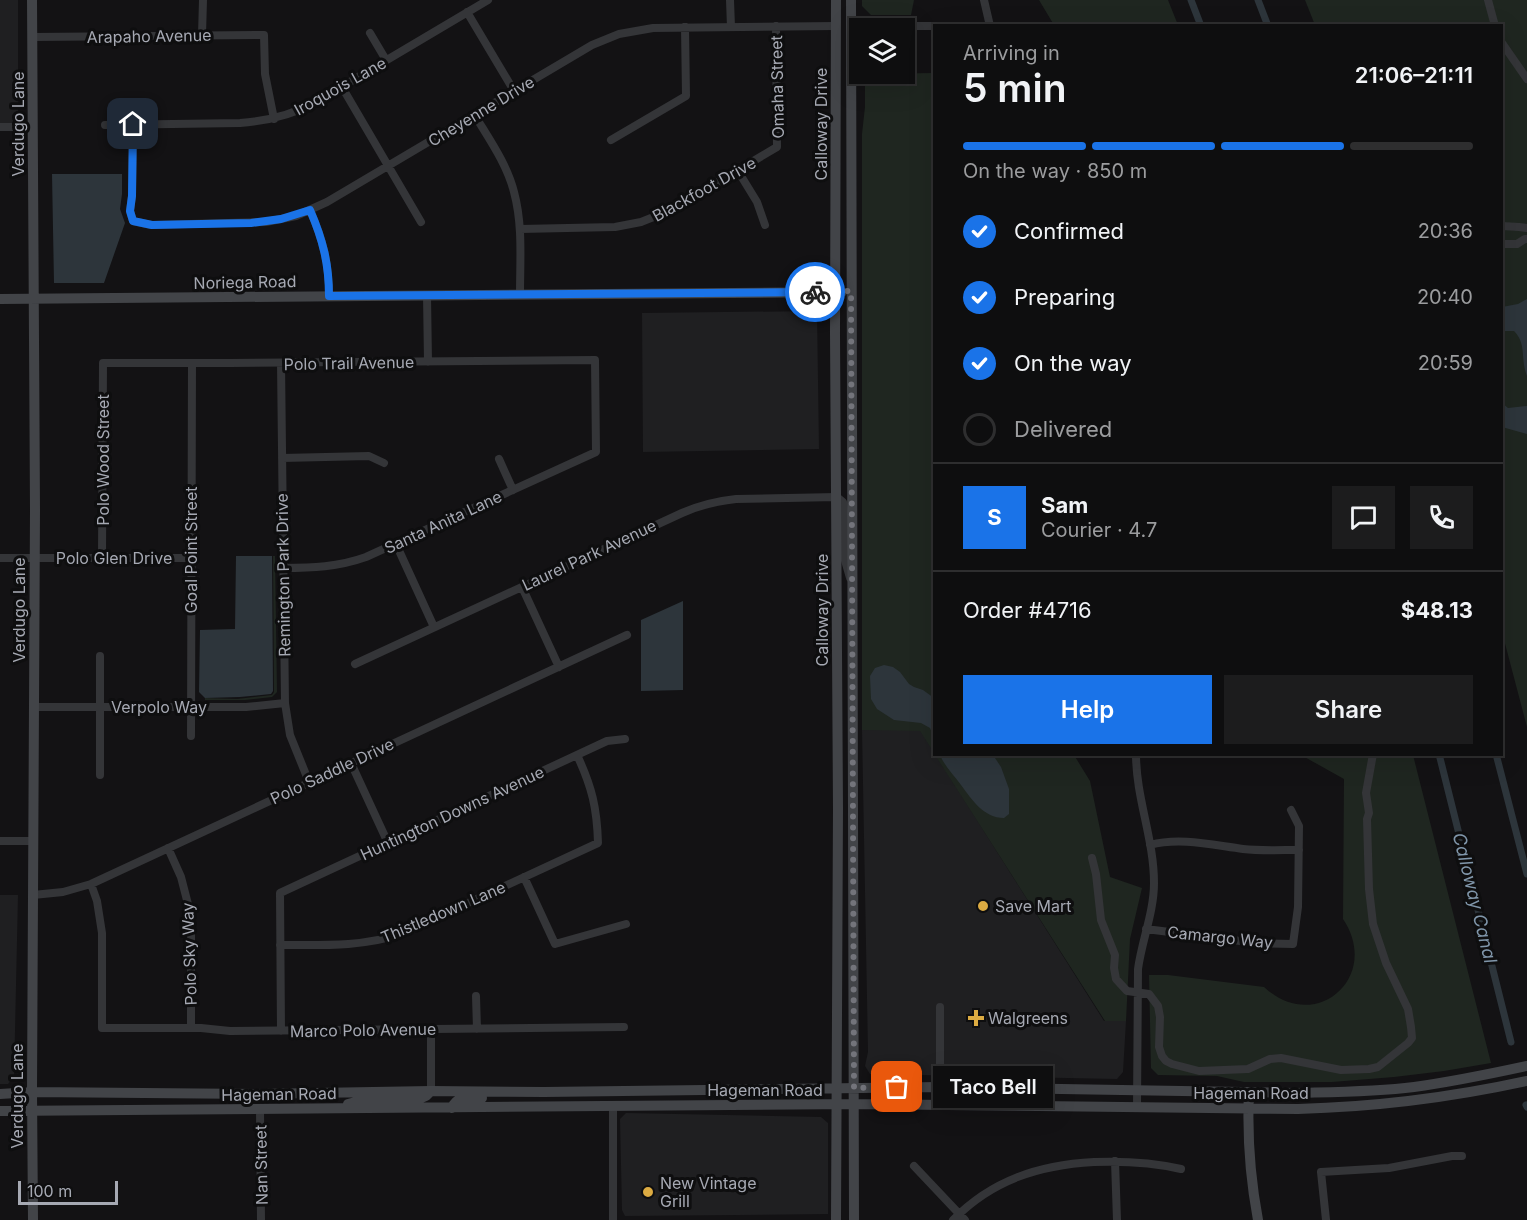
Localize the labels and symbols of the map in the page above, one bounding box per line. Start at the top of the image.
street label: Arapaho Avenue [86,25,212,47]
street label: Omaha Street [766,35,788,139]
street label: Iroquois Lane [290,52,390,120]
street label: Calloway Drive [811,68,831,180]
street label: Verdugo Lane [8,71,28,177]
street label: Cheyenne Drive [424,71,538,151]
pin [107,98,158,149]
street label: Blackfoot Drive [649,152,759,226]
courier [785,262,845,322]
street label: Noriega Road [193,271,297,293]
street label: Polo Trail Avenue [284,352,414,374]
street label: Polo Wood Street [93,394,113,526]
street label: Santa Anita Lane [381,486,505,558]
street label: Goal Point Street [181,487,201,613]
street label: Remington Park Drive [272,493,294,657]
street label: Laurel Park Avenue [519,515,659,595]
street label: Polo Glen Drive [56,548,172,568]
street label: Calloway Drive [812,554,832,666]
street label: Verdugo Lane [9,557,29,663]
street label: Verpolo Way [111,697,207,717]
street label: Polo Saddle Drive [267,734,397,808]
street label: Huntington Downs Avenue [357,762,547,864]
water label: Calloway Canal [1449,830,1502,966]
street label: Thistledown Lane [378,877,508,947]
place label: Save Mart [995,896,1071,916]
marker: Save Mart [976,899,990,913]
street label: Polo Sky Way [177,902,201,1006]
street label: Camargo Way [1166,922,1274,952]
place label: Walgreens [988,1008,1068,1028]
marker: Walgreens [969,1011,983,1025]
street label: Marco Polo Avenue [290,1019,436,1041]
street label: Verdugo Lane [7,1043,27,1149]
pin [871,1061,922,1112]
callout: Taco Bell [933,1066,1053,1108]
street label: Hageman Road [707,1080,823,1100]
street label: Hageman Road [221,1083,337,1105]
street label: Hageman Road [1193,1083,1309,1103]
street label: Nan Street [250,1125,272,1205]
place label: New Vintage Grill [660,1173,757,1211]
scale bar [18,1178,118,1206]
marker: New Vintage Grill [641,1185,655,1199]

